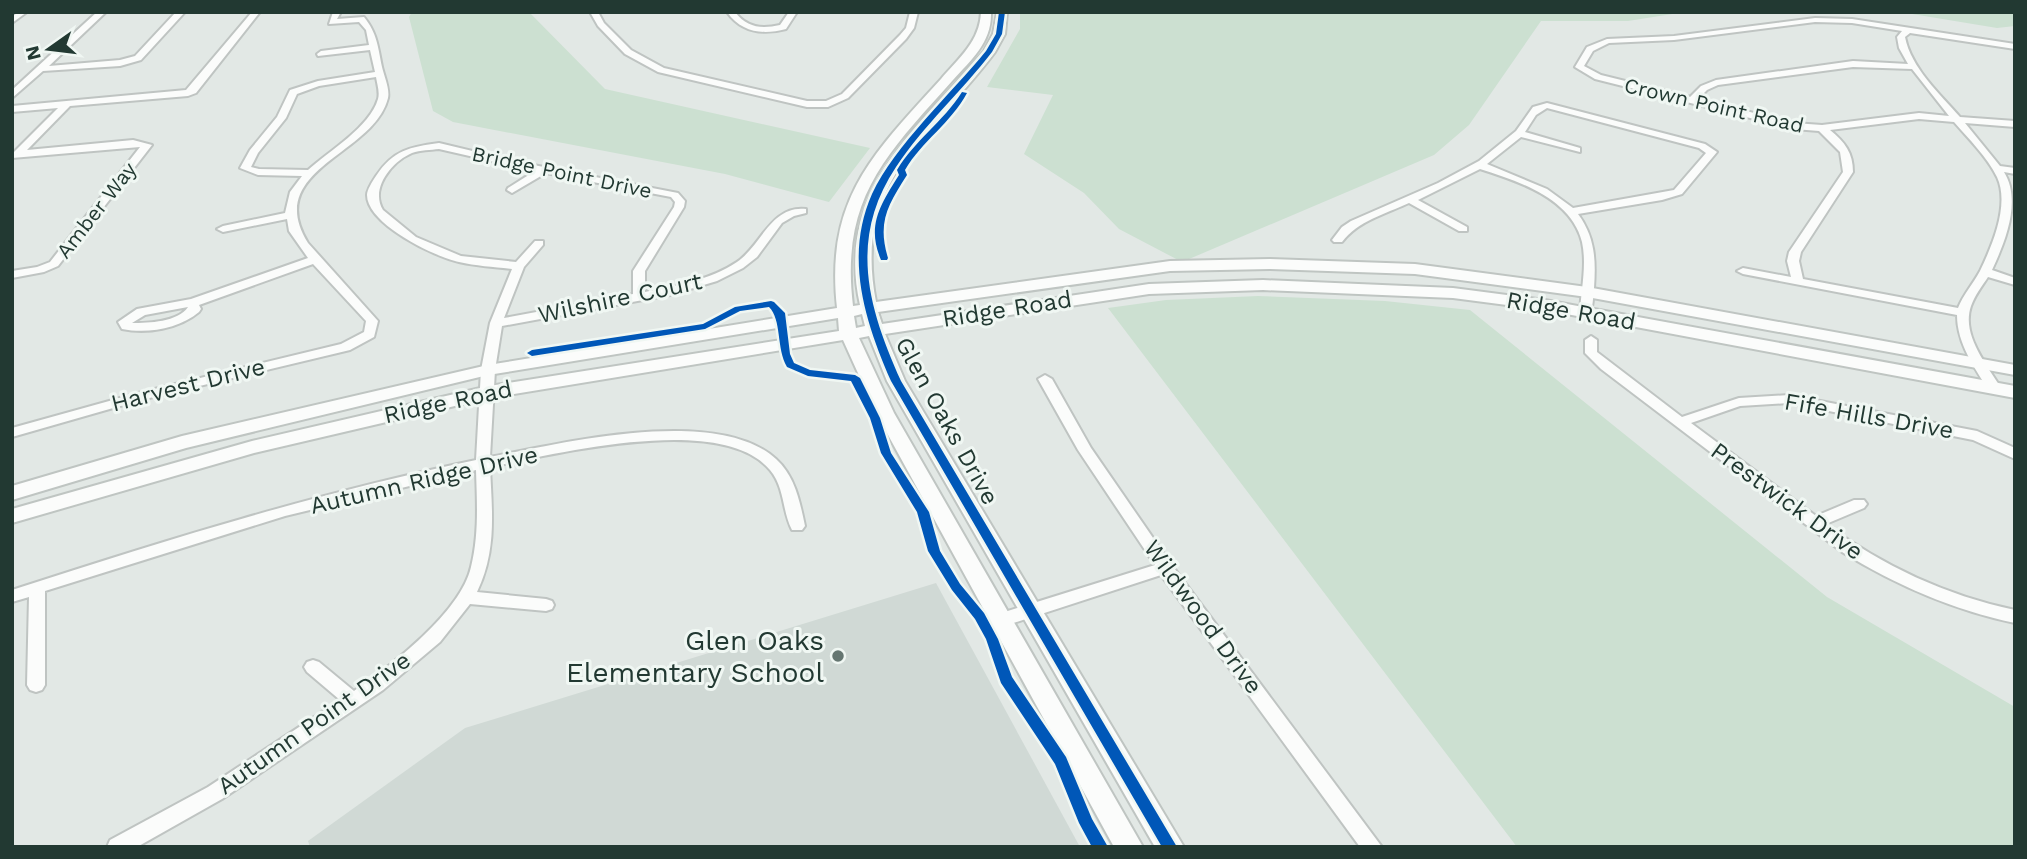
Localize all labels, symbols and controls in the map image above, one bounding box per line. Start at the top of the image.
north arrow [14,14,84,84]
text: N [20,43,46,63]
street label: Crown Point Road [1622,72,1806,138]
street label: Bridge Point Drive [470,141,654,203]
street label: Amber Way [51,157,141,263]
street label: Wilshire Court [535,267,705,329]
street label: Ridge Road [940,285,1074,333]
street label: Ridge Road [1504,286,1638,336]
street label: Glen Oaks Drive [889,332,1005,510]
street label: Harvest Drive [108,352,268,418]
street label: Ridge Road [381,375,515,429]
street label: Fife Hills Drive [1782,387,1956,445]
street label: Prestwick Drive [1705,436,1869,566]
street label: Autumn Ridge Drive [307,440,541,520]
street label: Wildwood Drive [1138,535,1268,699]
place label: Glen Oaks Elementary School [566,624,824,689]
street label: Autumn Point Drive [212,646,416,800]
marker: Glen Oaks Elementary School [830,648,846,664]

